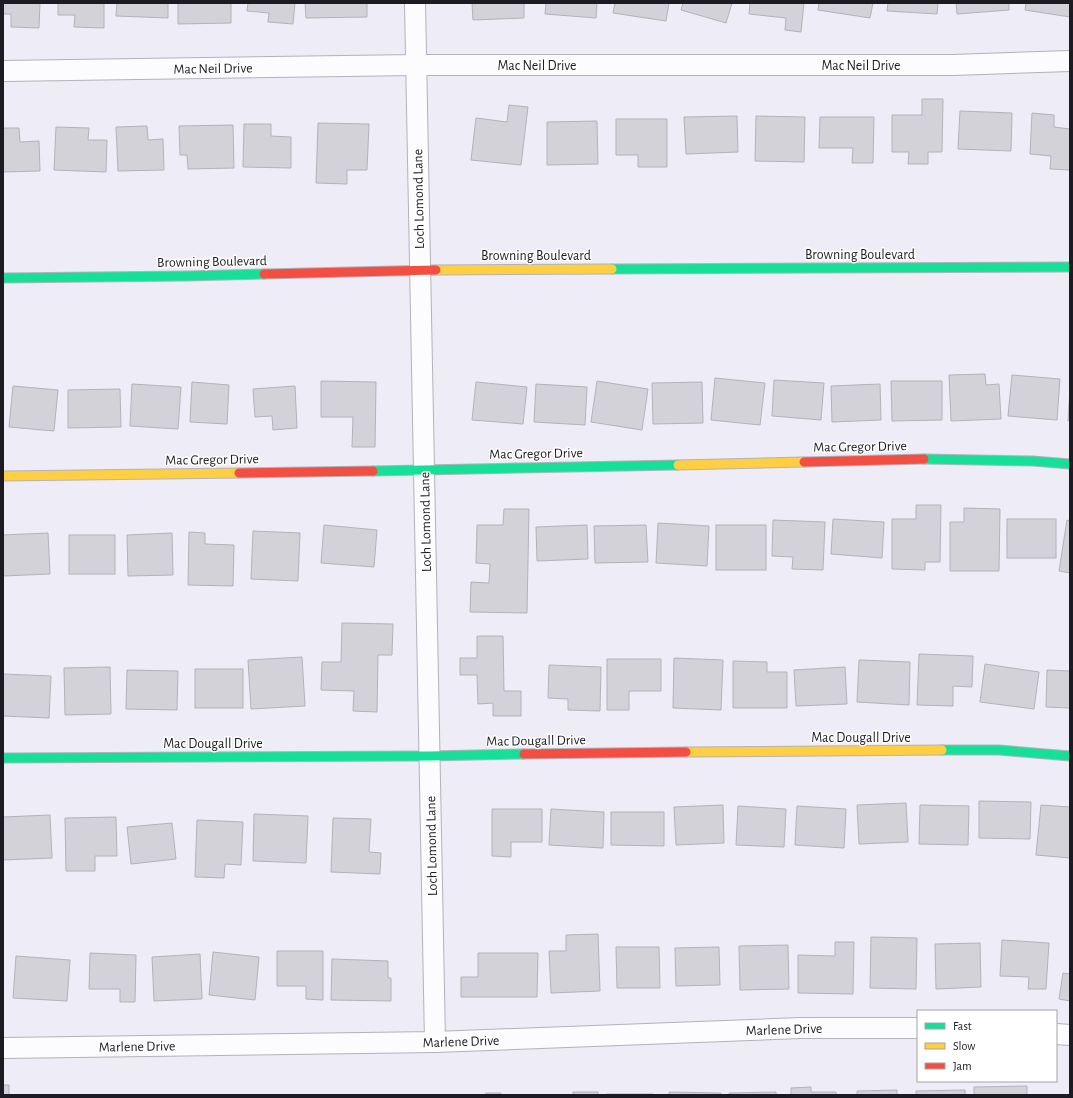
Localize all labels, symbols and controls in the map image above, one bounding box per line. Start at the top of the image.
street label: Mac Neil Drive [497,59,577,73]
street label: Mac Neil Drive [821,59,901,73]
street label: Mac Neil Drive [173,61,253,77]
street label: Loch Lomond Lane [411,149,427,249]
street label: Browning Boulevard [805,248,915,262]
street label: Browning Boulevard [481,249,591,263]
street label: Browning Boulevard [157,254,267,270]
street label: Mac Gregor Drive [813,439,907,455]
street label: Mac Gregor Drive [489,446,583,462]
street label: Mac Gregor Drive [165,452,259,468]
street label: Loch Lomond Lane [418,472,434,572]
street label: Mac Dougall Drive [811,731,911,745]
street label: Mac Dougall Drive [486,733,586,749]
street label: Mac Dougall Drive [163,737,263,751]
street label: Loch Lomond Lane [424,796,440,896]
legend [917,1010,1057,1082]
text: Fast [953,1020,972,1032]
street label: Marlene Drive [745,1022,823,1038]
street label: Marlene Drive [422,1034,500,1050]
street label: Marlene Drive [99,1039,176,1055]
text: Slow [953,1040,975,1052]
text: Jam [953,1060,972,1072]

